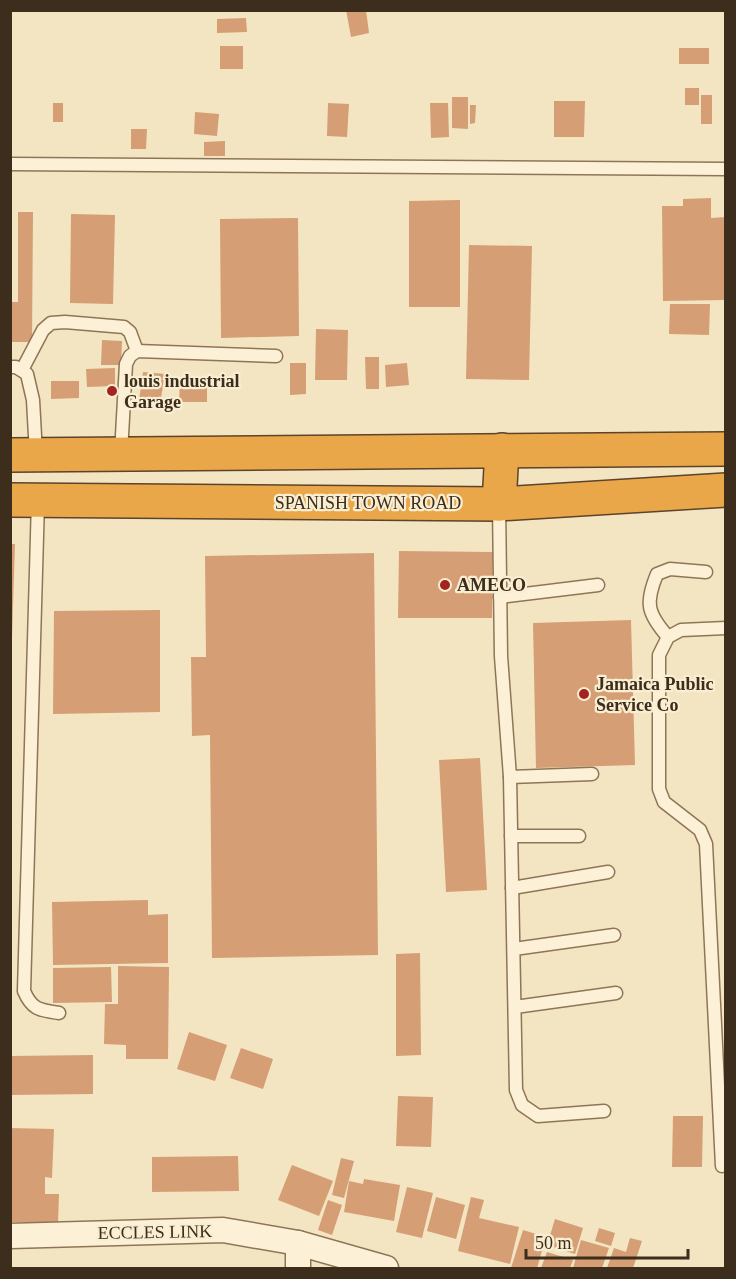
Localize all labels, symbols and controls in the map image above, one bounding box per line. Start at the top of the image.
place label: louis industrial Garage [124,371,240,412]
marker: louis industrial Garage [105,384,119,398]
street label: SPANISH TOWN ROAD [275,493,461,513]
place label: AMECO [457,575,526,595]
marker: AMECO [438,578,452,592]
place label: Jamaica Public Service Co [596,674,714,715]
marker: Jamaica Public Service Co [577,687,591,701]
street label: ECCLES LINK [98,1221,212,1243]
scale bar [526,1222,688,1260]
text: 50 m [535,1233,572,1253]

